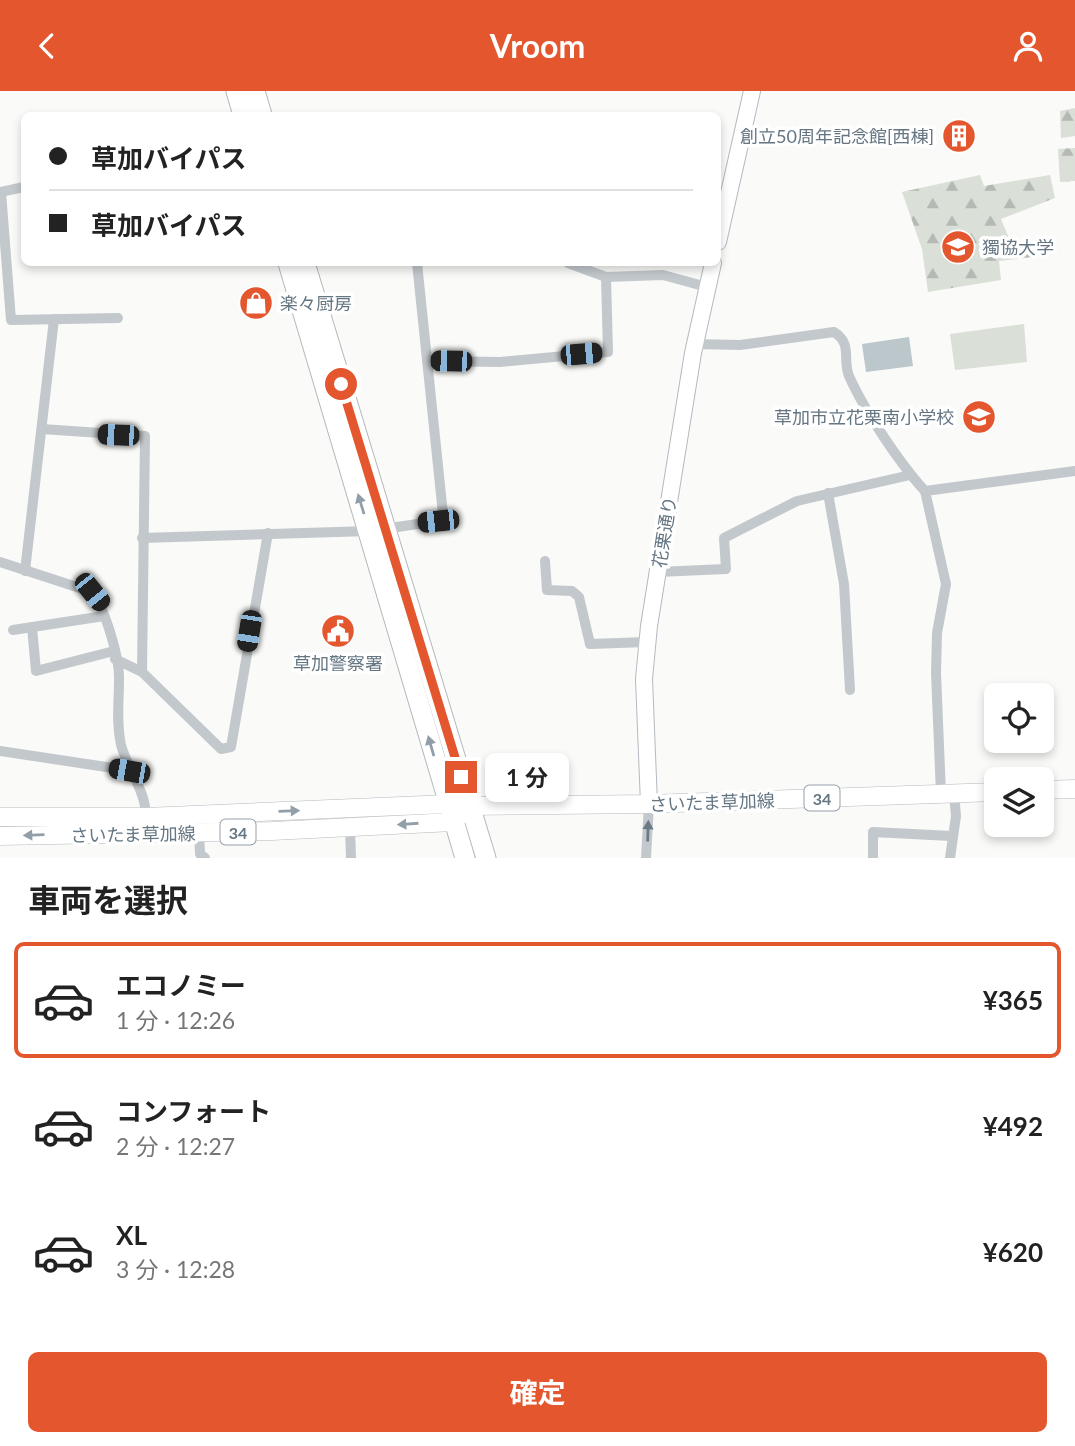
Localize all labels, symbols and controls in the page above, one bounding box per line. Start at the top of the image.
text: Vroom [490,26,585,65]
icon: back [28,27,66,65]
icon: person [1009,27,1047,65]
building icon: 創立50周年記念館[西棟] [940,117,978,155]
place label: 創立50周年記念館[西棟] [740,125,934,147]
text: 草加バイパス [91,142,246,174]
text: 草加バイパス [91,209,246,241]
school or university icon: 獨協大学 [939,228,977,266]
place label: 獨協大学 [982,236,1054,258]
shop icon: 楽々厨房 [237,284,275,322]
place label: 楽々厨房 [280,292,352,314]
car [560,342,603,366]
car [430,350,473,372]
route start [325,368,357,400]
school or university icon: 草加市立花栗南小学校 [960,398,998,436]
place label: 草加市立花栗南小学校 [774,406,954,428]
car [97,424,140,446]
one-way arrow [356,493,366,514]
street label: 花栗通り [648,495,680,569]
car [417,508,460,534]
car [71,569,114,615]
car [236,609,263,653]
public building icon: 草加警察署 [319,612,357,650]
place label: 草加警察署 [293,652,383,674]
map controls [984,683,1054,837]
button: locate [984,683,1054,753]
one-way arrow [426,735,436,756]
callout: 1 分 [486,753,570,801]
car [107,757,152,785]
route end [445,761,477,793]
text: 1 分 [506,763,548,791]
button: layers [984,767,1054,837]
road number: 34 [804,785,840,811]
street label: さいたま草加線 [649,789,775,815]
one-way arrow [278,805,300,816]
road number: 34 [220,819,256,845]
one-way arrow [397,819,419,830]
one-way arrow [642,820,653,842]
street label: さいたま草加線 [70,822,196,846]
one-way arrow [22,830,44,841]
text: 車両を選択 [28,880,188,919]
icon: car [32,969,95,1032]
text: エコノミー [116,969,246,1001]
text: ¥365 [983,984,1043,1016]
text: 1 分 · 12:26 [116,1006,235,1034]
icon: car [32,1095,95,1158]
text: コンフォート [116,1095,271,1127]
text: ¥492 [983,1110,1043,1142]
text: 2 分 · 12:27 [116,1132,235,1160]
text: XL [116,1219,147,1251]
icon: car [32,1221,95,1284]
text: ¥620 [983,1236,1043,1268]
text: 3 分 · 12:28 [116,1255,235,1283]
button: 確定 [28,1352,1047,1432]

